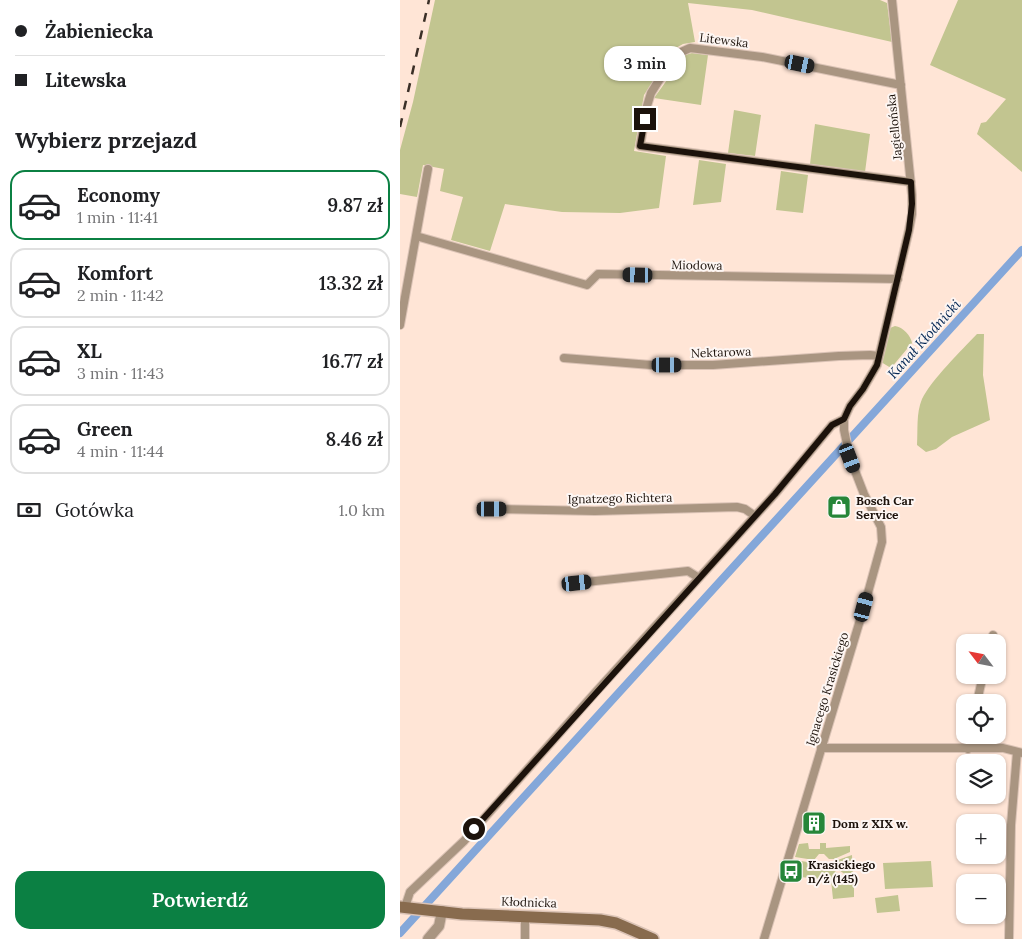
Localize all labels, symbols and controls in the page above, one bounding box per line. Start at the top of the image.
text: Żabieniecka [45,19,153,43]
street label: Litewska [699,30,749,50]
callout: 3 min [604,46,686,82]
text: 3 min [624,53,666,73]
car [783,54,816,74]
text: Litewska [45,68,126,92]
street label: Jagiellońska [883,93,905,162]
route end [634,108,656,130]
text: Wybierz przejazd [15,126,197,154]
icon: car [17,183,62,228]
text: Economy [77,183,160,207]
text: 9.87 zł [327,193,383,217]
text: 1 min · 11:41 [77,207,158,227]
street label: Miodowa [671,257,723,273]
icon: car [17,261,62,306]
text: Komfort [77,261,153,285]
car [622,267,653,283]
text: 13.32 zł [319,271,383,295]
text: 2 min · 11:42 [77,285,164,305]
water label: Kanał Kłodnicki [884,295,965,383]
icon: car [17,339,62,384]
text: XL [77,339,102,363]
street label: Nektarowa [690,343,752,361]
text: 16.77 zł [322,349,383,373]
car [652,358,682,373]
text: 3 min · 11:43 [77,363,164,383]
icon: car [17,417,62,462]
text: Green [77,417,133,441]
text: 8.46 zł [326,427,383,451]
text: 4 min · 11:44 [77,441,164,461]
car [837,441,862,475]
street label: Ignatzego Richtera [568,490,672,506]
place label: Bosch Car Service [856,493,914,522]
shop icon: Bosch Car Service [826,494,852,520]
icon: cash [15,496,43,524]
text: Gotówka [55,498,134,522]
text: 1.0 km [338,500,385,520]
car [477,502,507,517]
car [561,574,592,592]
car [852,591,875,623]
street label: Ignacego Krasickiego [803,630,851,748]
north arrow [956,634,1006,684]
map controls [956,634,1006,924]
button: locate [956,694,1006,744]
button: layers [956,754,1006,804]
building icon: Dom z XIX w. [801,810,827,836]
button: + [956,814,1006,864]
place label: Dom z XIX w. [832,816,908,831]
route start [463,818,485,840]
place label: Krasickiego n/ż (145) [808,857,876,887]
bus stop icon: Krasickiego n/ż (145) [778,858,804,884]
button: Potwierdź [15,871,385,929]
button: − [956,874,1006,924]
street label: Kłodnicka [501,894,557,910]

